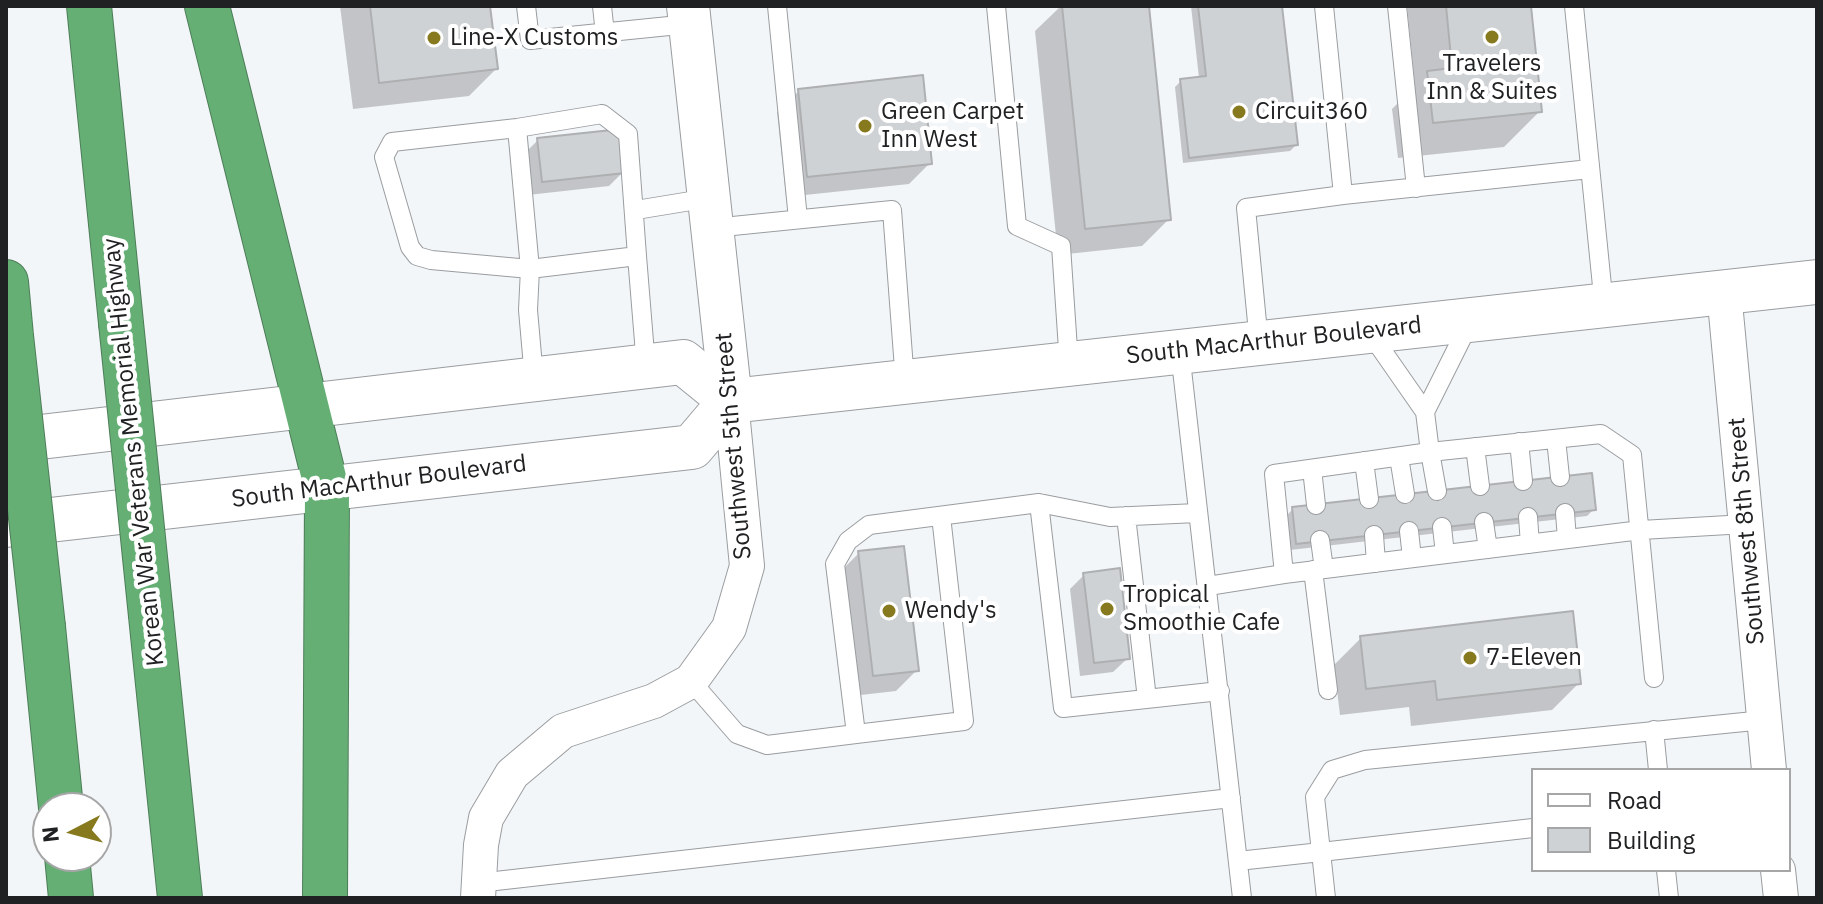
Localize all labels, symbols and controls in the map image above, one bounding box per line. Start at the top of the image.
place label: Line-X Customs [450,24,619,52]
marker: Travelers Inn & Suites [1483,28,1501,46]
marker: Line-X Customs [425,29,443,47]
place label: Travelers Inn & Suites [1426,50,1558,106]
place label: Green Carpet Inn West [881,98,1024,154]
place label: Circuit360 [1255,98,1368,126]
marker: Circuit360 [1230,103,1248,121]
marker: Green Carpet Inn West [856,117,874,135]
street label: Korean War Veterans Memorial Highway [97,236,171,668]
street label: South MacArthur Boulevard [1125,311,1423,371]
street label: Southwest 5th Street [710,331,758,561]
street label: Southwest 8th Street [1723,416,1771,646]
street label: South MacArthur Boulevard [230,450,528,514]
place label: Tropical Smoothie Cafe [1123,581,1280,637]
place label: Wendy's [905,597,997,625]
marker: Tropical Smoothie Cafe [1098,600,1116,618]
marker: Wendy's [880,602,898,620]
place label: 7-Eleven [1486,644,1582,672]
marker: 7-Eleven [1461,649,1479,667]
legend [1531,768,1791,872]
text: Road [1607,784,1662,816]
north arrow [32,792,112,872]
text: Building [1607,824,1695,856]
text: N [34,825,65,844]

